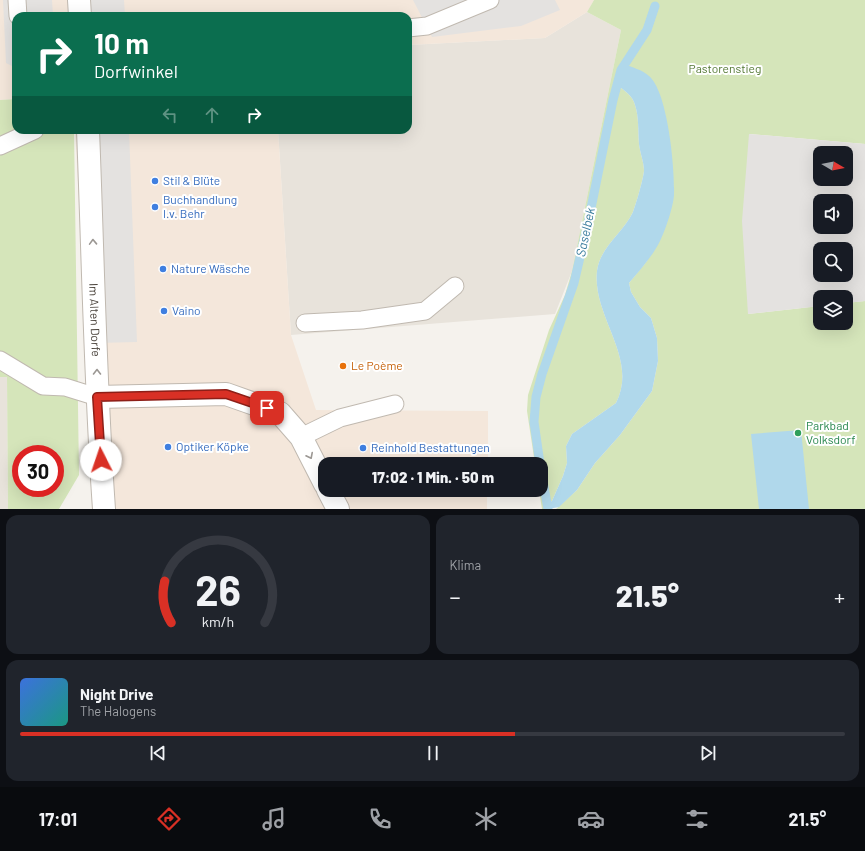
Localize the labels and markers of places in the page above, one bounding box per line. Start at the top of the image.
place label: Stil & Blüte [163,173,220,187]
marker: Stil & Blüte [150,176,160,186]
place label: Buchhandlung I.v. Behr [163,192,237,220]
marker: Buchhandlung I.v. Behr [150,202,160,212]
place label: Nature Wäsche [171,261,250,275]
marker: Nature Wäsche [158,264,168,274]
place label: Vaino [172,303,201,317]
marker: Vaino [159,306,169,316]
place label: Le Poème [351,358,403,372]
marker: Le Poème [338,361,348,371]
pin [250,391,284,425]
place label: Parkbad Volksdorf [806,418,855,446]
marker: Parkbad Volksdorf [793,428,803,438]
place label: Optiker Köpke [176,439,249,453]
place label: Reinhold Bestattungen [371,440,490,454]
marker: Optiker Köpke [163,442,173,452]
marker: Reinhold Bestattungen [358,443,368,453]

